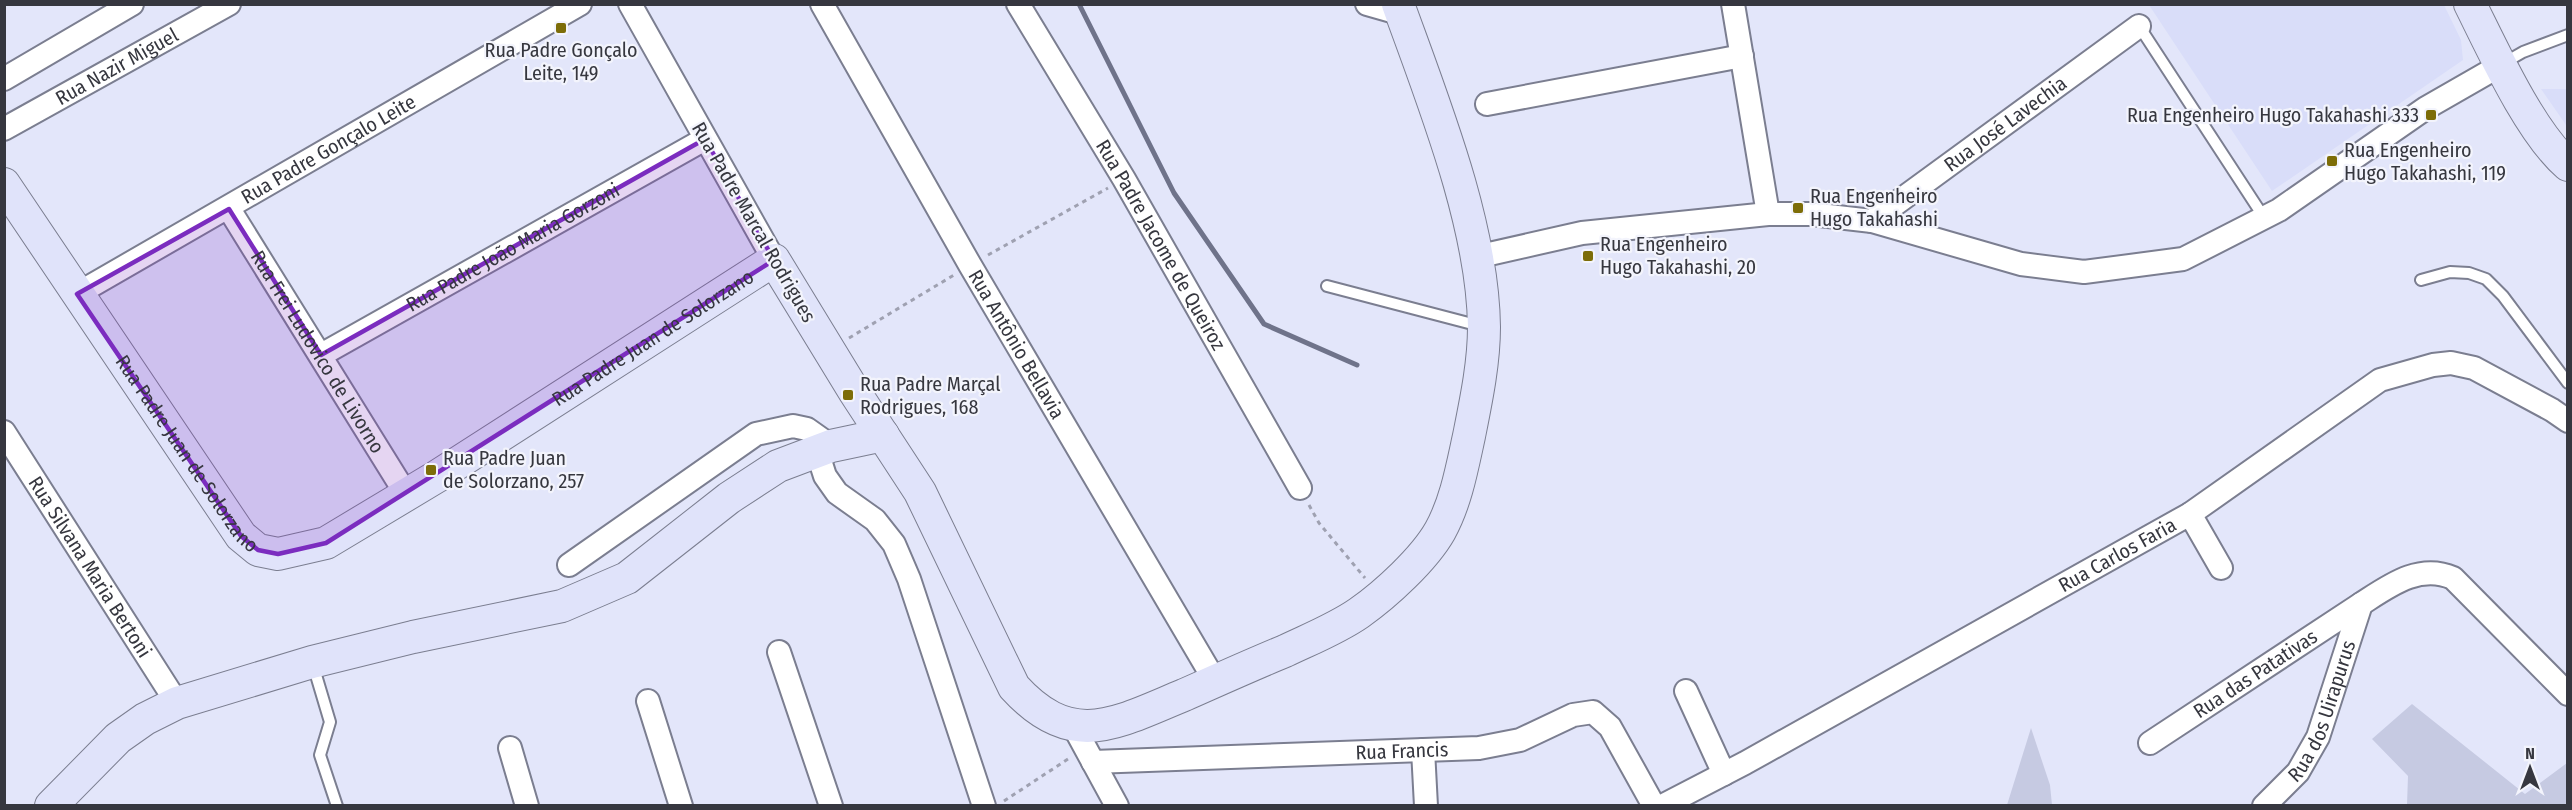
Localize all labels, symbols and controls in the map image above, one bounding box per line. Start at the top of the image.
marker: Rua Padre Gonçalo Leite, 149 [554,21,568,35]
street label: Rua Nazir Miguel [51,23,182,110]
place label: Rua Padre Gonçalo Leite, 149 [485,38,637,85]
street label: Rua José Lavechia [1939,71,2071,176]
street label: Rua Padre Gonçalo Leite [237,89,420,209]
place label: Rua Engenheiro Hugo Takahashi 333 [2127,103,2419,127]
marker: Rua Engenheiro Hugo Takahashi 333 [2424,108,2438,122]
street label: Rua Padre Marcal Rodrigues [687,118,821,326]
street label: Rua Padre Jacome de Queiroz [1091,135,1231,354]
place label: Rua Engenheiro Hugo Takahashi, 119 [2344,138,2506,185]
marker: Rua Engenheiro Hugo Takahashi, 119 [2325,154,2339,168]
street label: Rua Padre João Maria Gorzoni [402,178,624,317]
place label: Rua Engenheiro Hugo Takahashi [1810,184,1938,231]
marker: Rua Engenheiro Hugo Takahashi [1791,201,1805,215]
place label: Rua Engenheiro Hugo Takahashi, 20 [1600,232,1756,279]
street label: Rua Frei Ludovico de Livorno [246,246,390,458]
marker: Rua Engenheiro Hugo Takahashi, 20 [1581,249,1595,263]
street label: Rua Padre Juan de Solorzano [548,264,758,411]
street label: Rua Antônio Bellavia [963,265,1070,423]
street label: Rua Padre Juan de Solorzano [111,350,263,557]
place label: Rua Padre Marçal Rodrigues, 168 [860,372,1000,419]
marker: Rua Padre Marçal Rodrigues, 168 [841,388,855,402]
place label: Rua Padre Juan de Solorzano, 257 [443,446,584,493]
marker: Rua Padre Juan de Solorzano, 257 [424,463,438,477]
street label: Rua Silvana Maria Bertoni [23,472,157,662]
street label: Rua Carlos Faria [2054,512,2180,597]
street label: Rua das Patativas [2189,624,2322,723]
street label: Rua dos Uirapurus [2283,637,2360,787]
street label: Rua Francis [1355,737,1449,764]
north arrow [2500,738,2560,798]
text: N [2525,744,2535,763]

